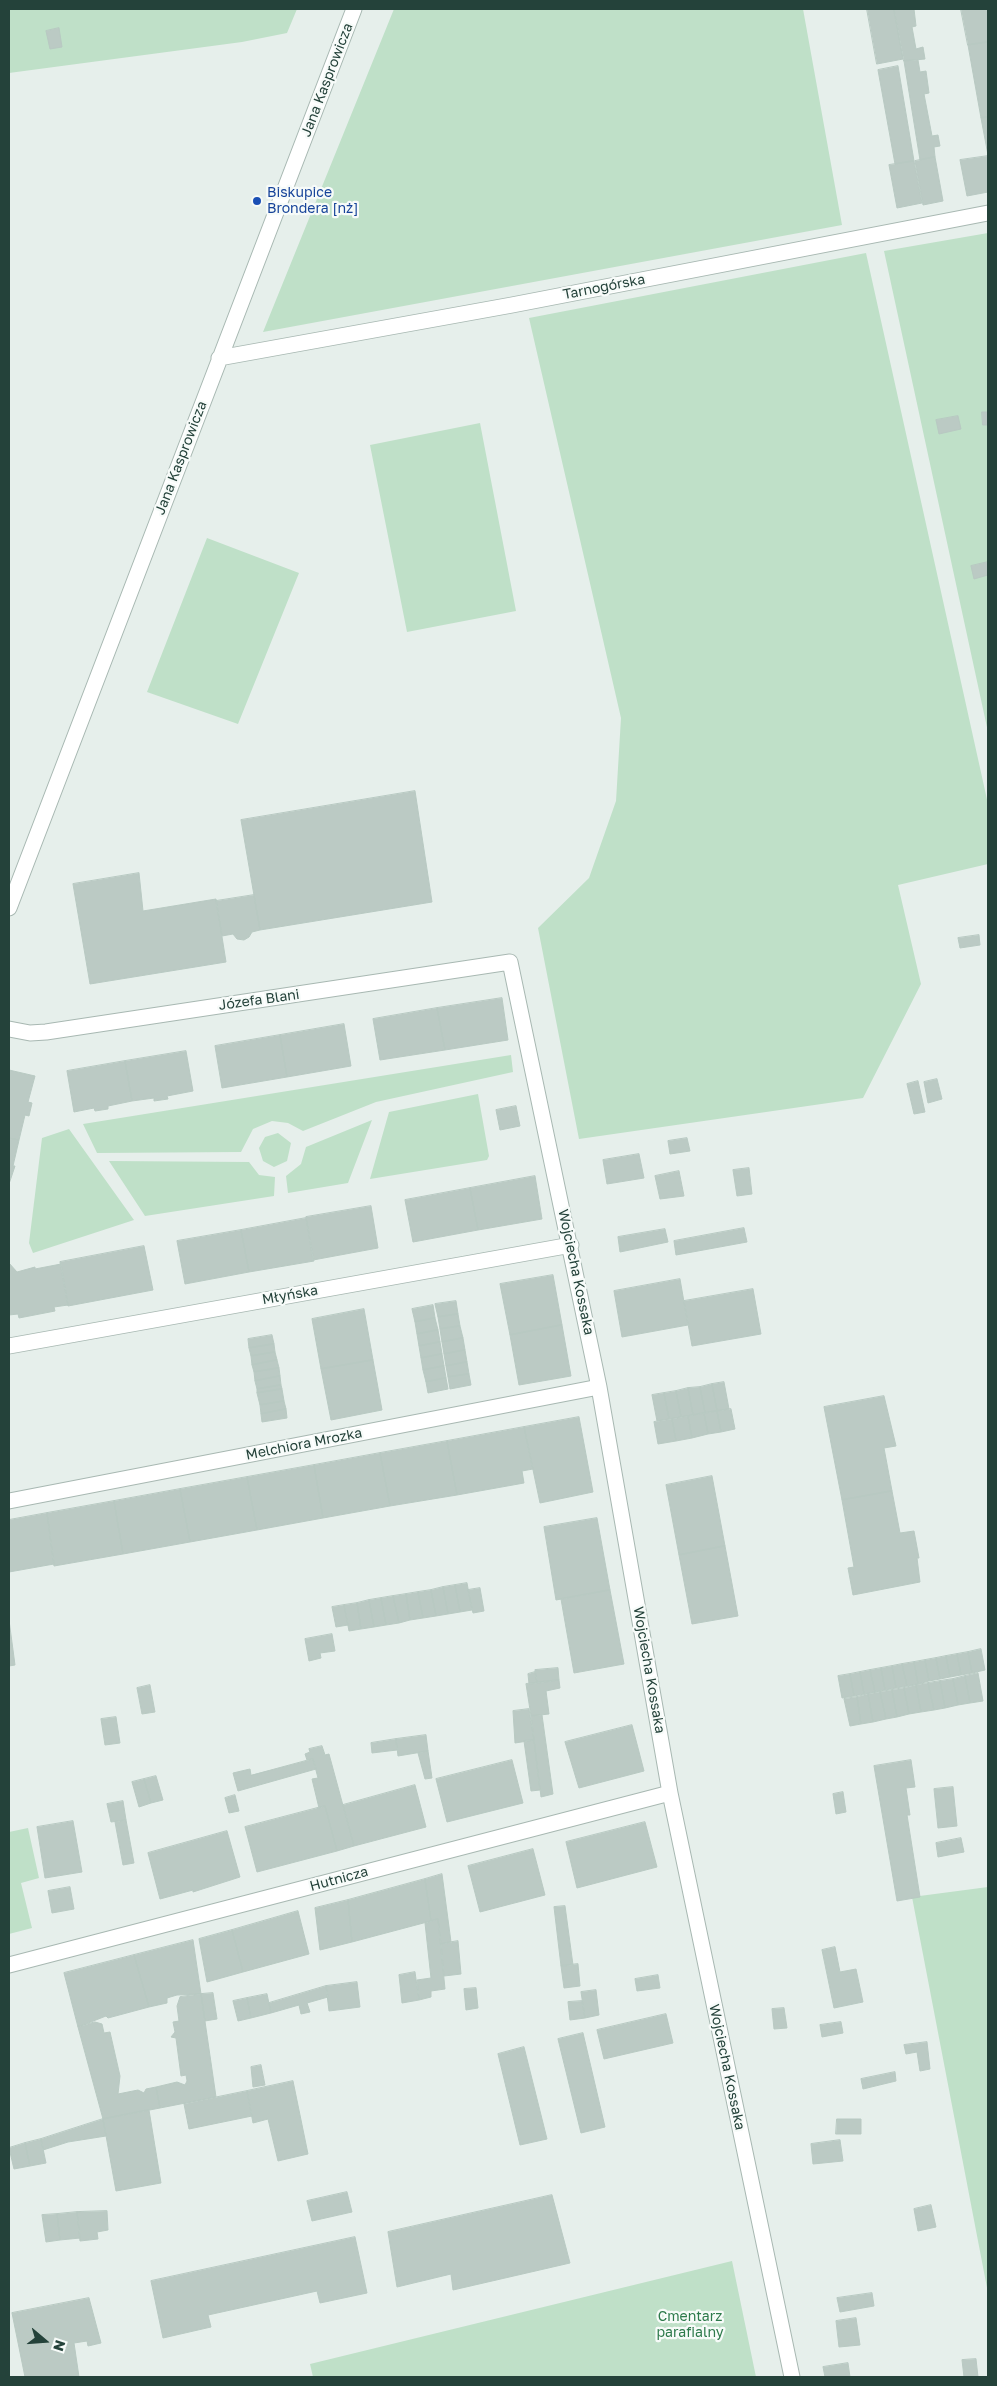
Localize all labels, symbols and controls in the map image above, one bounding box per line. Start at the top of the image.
street label: Jana Kasprowicza [298,21,356,139]
place label: Biskupice Brondera [nż] [267,185,359,218]
marker: Biskupice Brondera [nż] [251,195,263,207]
street label: Tarnogórska [561,271,647,303]
street label: Jana Kasprowicza [152,399,210,517]
street label: Józefa Blani [217,986,301,1014]
street label: Wojciecha Kossaka [554,1207,598,1337]
street label: Młyńska [261,1282,319,1308]
street label: Melchiora Mrozka [244,1424,364,1464]
street label: Wojciecha Kossaka [630,1605,668,1735]
street label: Hutnicza [308,1863,370,1895]
street label: Wojciecha Kossaka [705,2002,749,2132]
park label: Cmentarz parafialny [656,2309,724,2342]
north arrow [20,2316,70,2366]
text: N [50,2338,69,2353]

